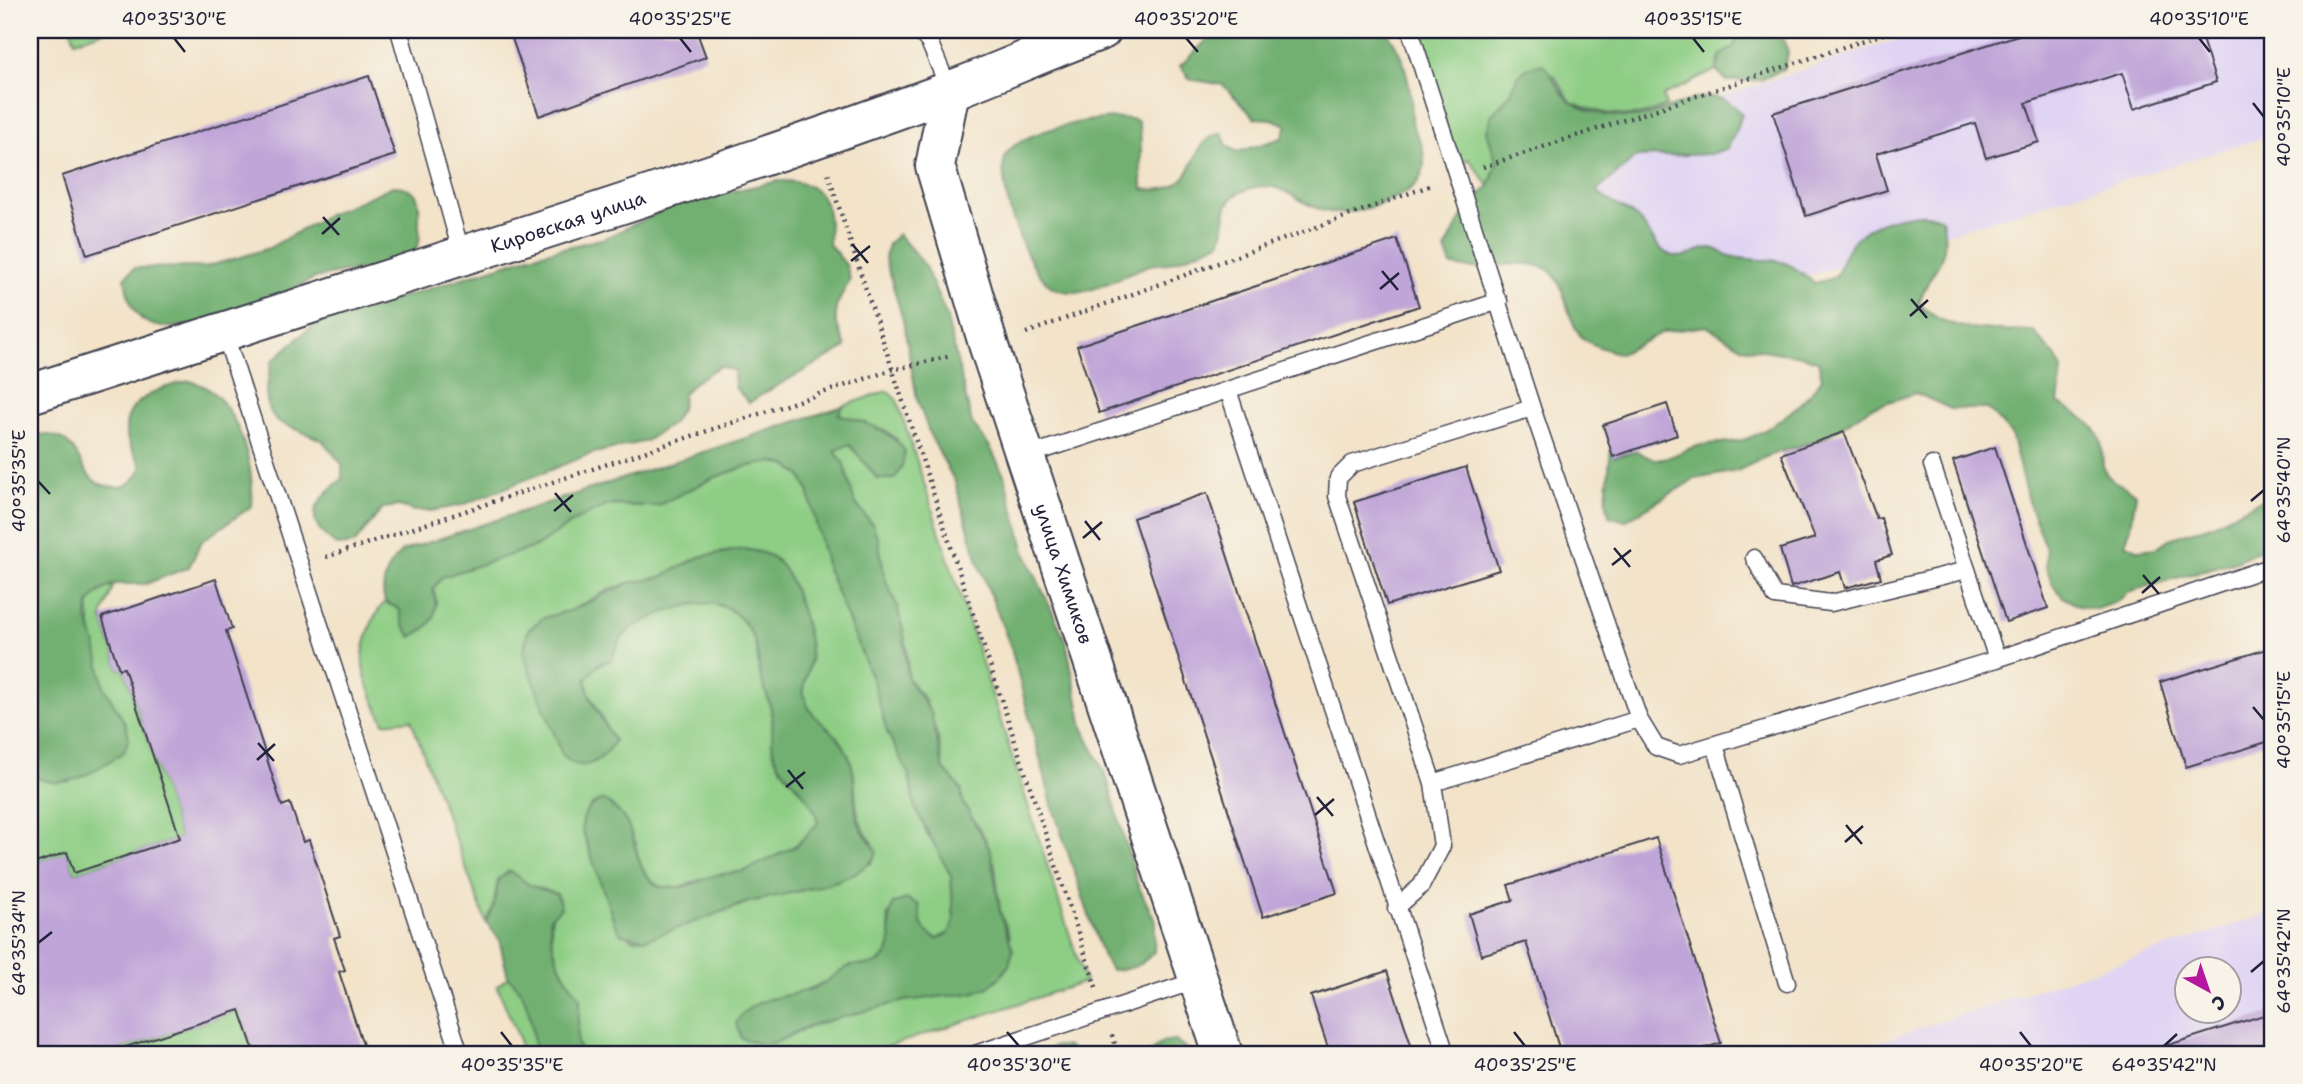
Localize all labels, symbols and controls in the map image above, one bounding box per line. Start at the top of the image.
text: 40°35'30"E [122,7,226,31]
text: 40°35'25"E [628,7,732,31]
text: 40°35'20"E [1134,7,1238,31]
text: 40°35'15"E [1644,7,1742,31]
text: 40°35'10"E [2149,7,2249,31]
text: 40°35'10"E [2272,67,2296,167]
street label: Кировская улица [488,185,649,259]
text: 40°35'35"E [7,430,31,532]
text: 64°35'40"N [2272,437,2296,543]
street label: улица Химиков [1029,500,1098,647]
text: 40°35'15"E [2272,671,2296,769]
text: 64°35'34"N [7,890,31,996]
text: 64°35'42"N [2272,908,2296,1014]
north arrow [2174,954,2244,1024]
text: С [2206,989,2231,1016]
text: 40°35'35"E [461,1053,563,1077]
text: 40°35'30"E [967,1053,1071,1077]
text: 40°35'25"E [1473,1053,1577,1077]
text: 40°35'20"E [1979,1053,2083,1077]
text: 64°35'42"N [2111,1053,2217,1077]

